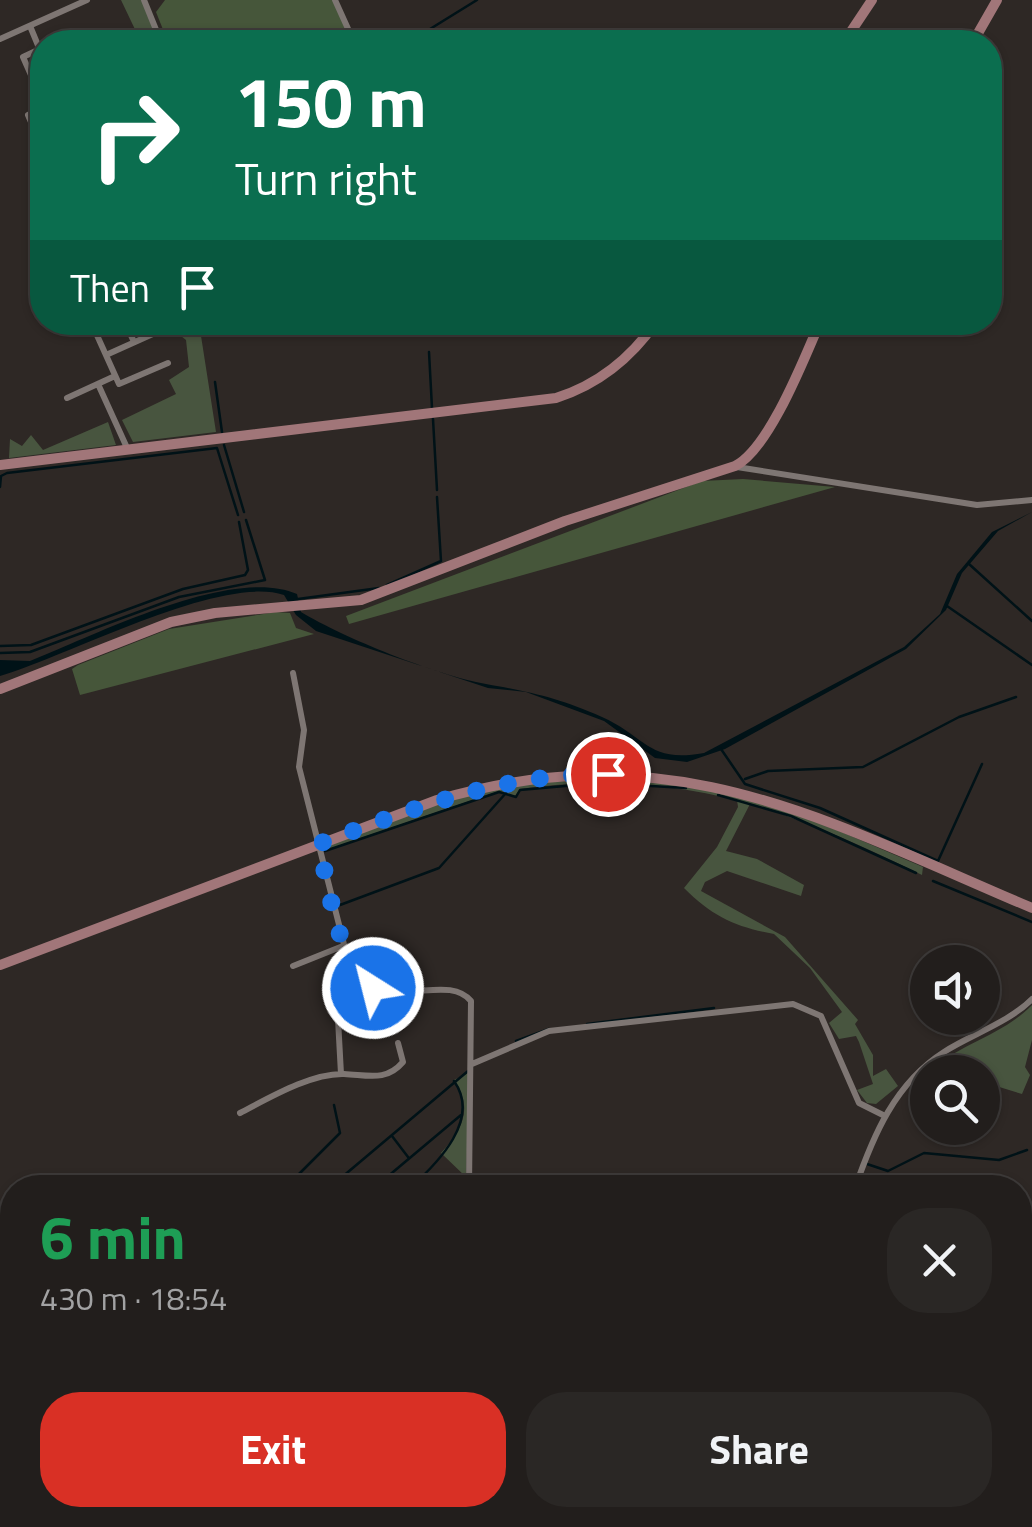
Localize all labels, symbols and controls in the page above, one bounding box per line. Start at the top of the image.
text: 150 m [235,48,427,154]
icon: right [70,70,200,200]
text: Turn right [235,144,417,212]
text: Then [70,259,150,317]
icon: arrive [170,260,225,315]
pin [566,732,651,817]
icon: arrive [581,747,636,802]
position arrow [321,936,425,1040]
map controls [910,945,1000,1145]
button: sound [910,945,1000,1035]
button: search [910,1055,1000,1145]
text: 6 min [40,1191,186,1282]
button: close [887,1208,992,1313]
text: 430 m · 18:54 [40,1274,227,1322]
button: Exit [40,1392,506,1507]
button: Share [526,1392,992,1507]

